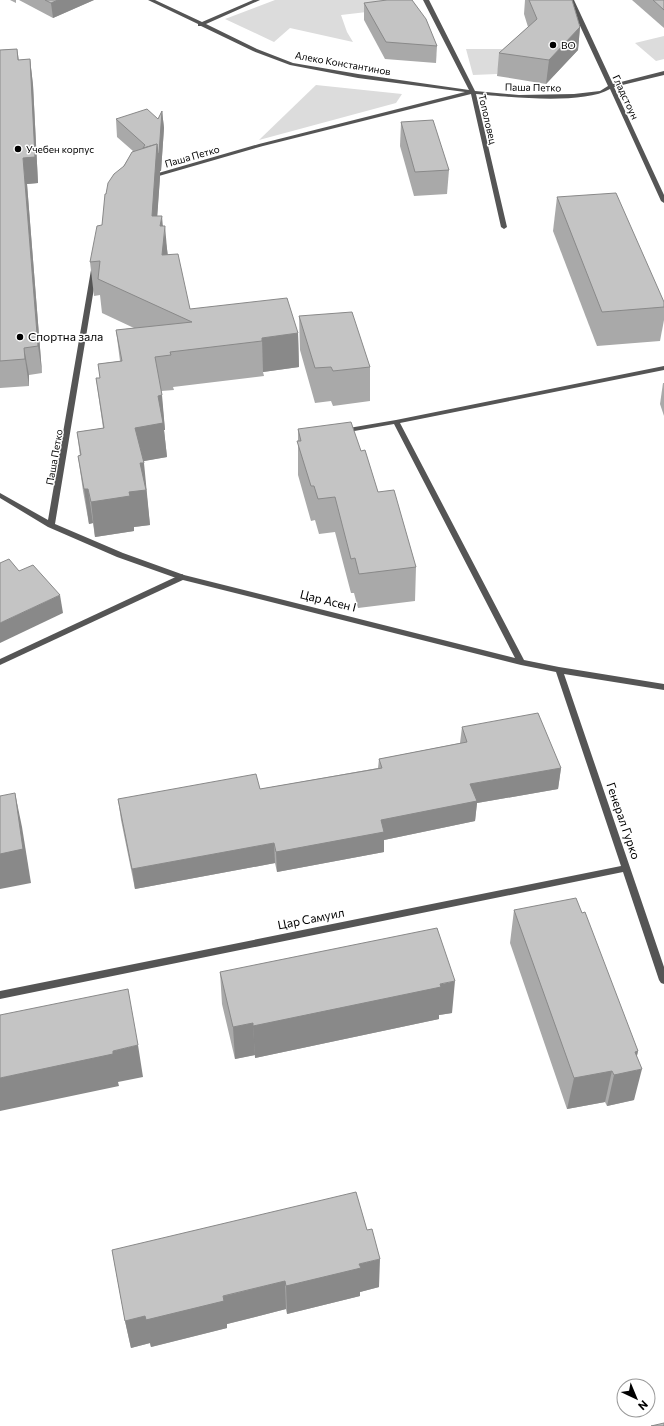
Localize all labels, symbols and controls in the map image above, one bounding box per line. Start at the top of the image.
place label: ВО [561,39,576,51]
marker: ВО [548,40,558,50]
street label: Алеко Константинов [294,49,392,77]
street label: Гладстоун [610,73,642,121]
street label: Паша Петко [505,81,561,93]
street label: Тополовец [476,93,500,146]
street label: Паша Петко [163,142,221,170]
place label: Учебен корпус [26,143,94,155]
marker: Учебен корпус [13,144,23,154]
place label: Спортна зала [28,329,103,343]
marker: Спортна зала [15,332,25,342]
street label: Паша Петко [43,428,65,486]
street label: Цар Асен I [299,586,358,614]
street label: Генерал Гурко [604,780,644,861]
street label: Цар Самуил [276,905,345,931]
north arrow [616,1378,656,1418]
text: N [636,1398,651,1413]

